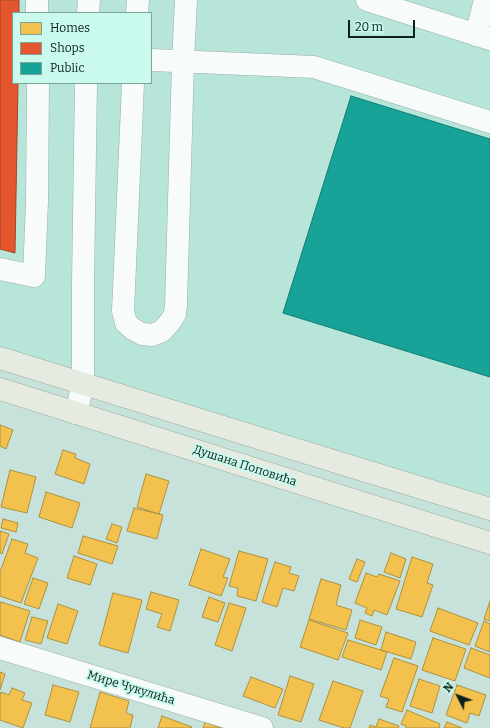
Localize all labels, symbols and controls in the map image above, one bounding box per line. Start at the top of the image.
legend [12,12,152,84]
scale bar [350,12,417,38]
text: 20 m [355,20,383,34]
text: Homes [50,21,90,35]
text: Shops [50,41,84,55]
text: Public [50,61,85,75]
street label: Душана Поповића [192,442,298,490]
street label: Мире Чукулића [85,668,177,708]
north arrow [438,676,478,716]
text: N [441,680,456,695]

